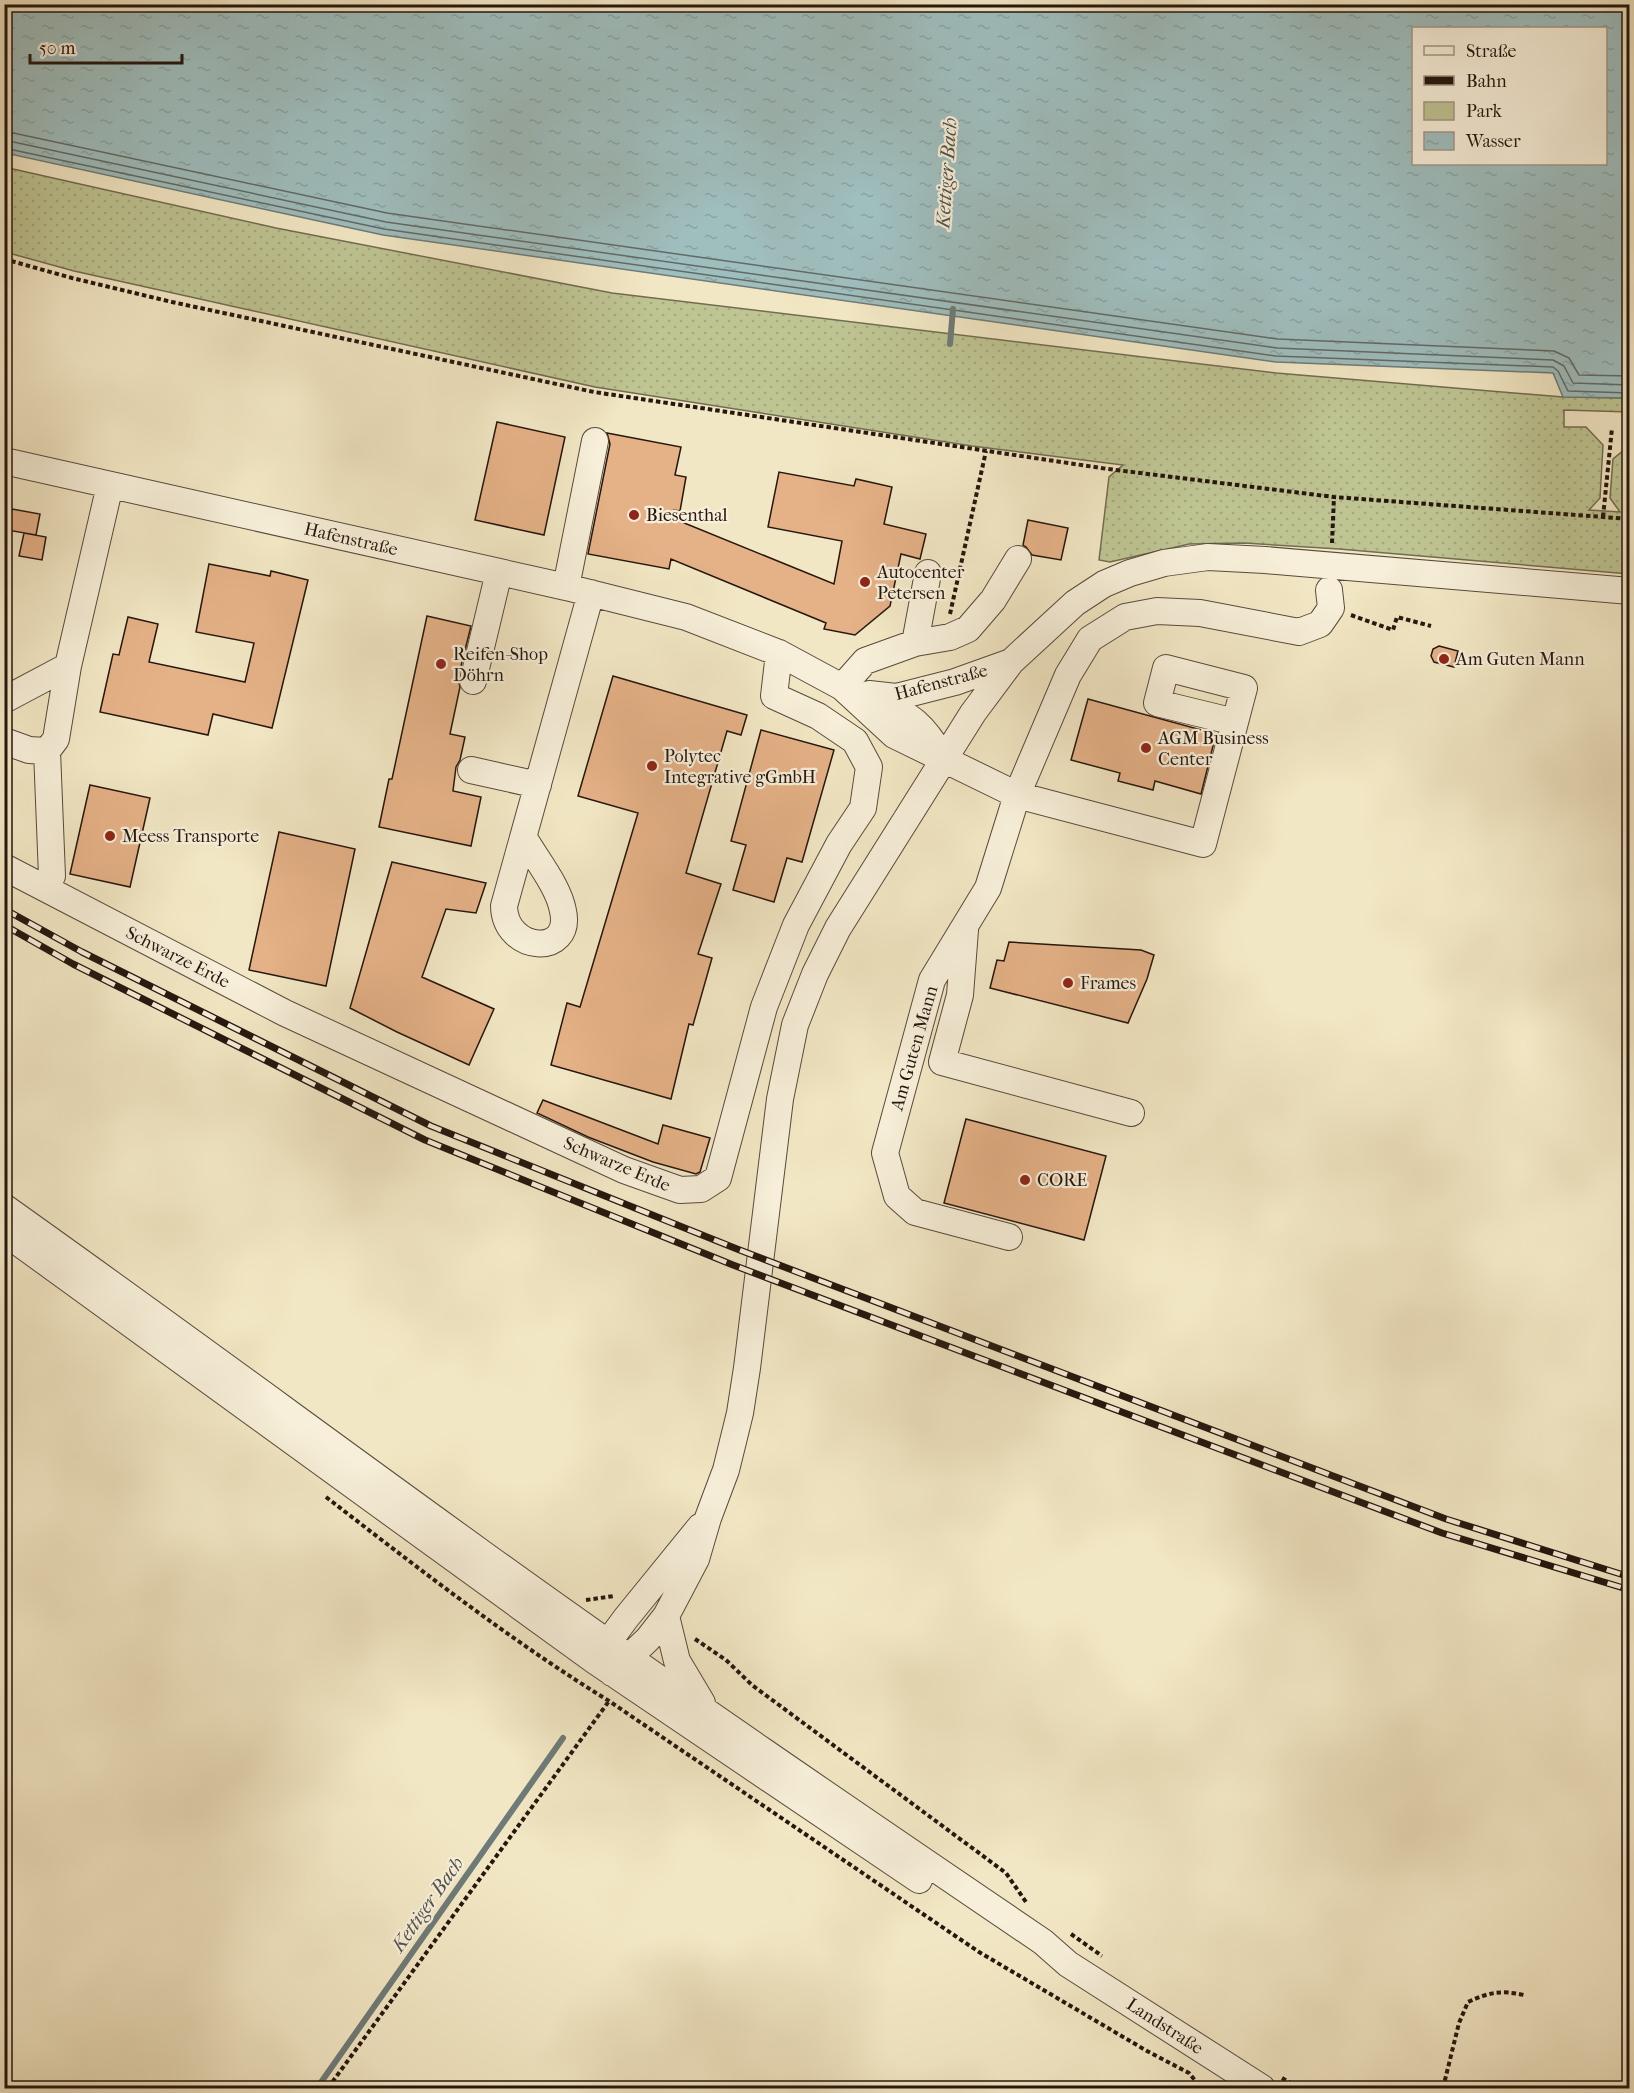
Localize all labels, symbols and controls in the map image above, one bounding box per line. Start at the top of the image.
scale bar [30,27,182,65]
legend [1412,27,1607,165]
text: 50 m [39,38,76,59]
text: Straße [1466,41,1517,62]
text: Bahn [1466,71,1507,92]
text: Park [1466,101,1503,122]
water label: Kettiger Bach [931,117,962,231]
text: Wasser [1465,131,1521,152]
place label: Biesenthal [646,505,728,526]
marker: Biesenthal [627,508,641,522]
street label: Hafenstraße [302,519,400,560]
place label: Autocenter Petersen [876,562,965,604]
marker: Autocenter Petersen [858,575,872,589]
place label: Reifen-Shop Döhrn [453,644,548,686]
place label: Am Guten Mann [1455,649,1585,670]
marker: Am Guten Mann [1437,652,1451,666]
marker: Reifen-Shop Döhrn [434,657,448,671]
street label: Hafenstraße [892,660,990,705]
place label: AGM Business Center [1157,728,1269,770]
marker: AGM Business Center [1139,741,1153,755]
place label: Polytec Integrative gGmbH [664,746,816,788]
marker: Polytec Integrative gGmbH [645,759,659,773]
place label: Meess Transporte [122,826,259,847]
marker: Meess Transporte [103,829,117,843]
street label: Schwarze Erde [122,922,233,993]
place label: Frames [1080,973,1136,994]
marker: Frames [1061,976,1075,990]
street label: Am Guten Mann [886,983,942,1114]
street label: Schwarze Erde [560,1133,673,1196]
place label: CORE [1037,1170,1087,1191]
marker: CORE [1018,1173,1032,1187]
water label: Kettiger Bach [385,1852,469,1958]
street label: Landstraße [1122,1994,1207,2059]

